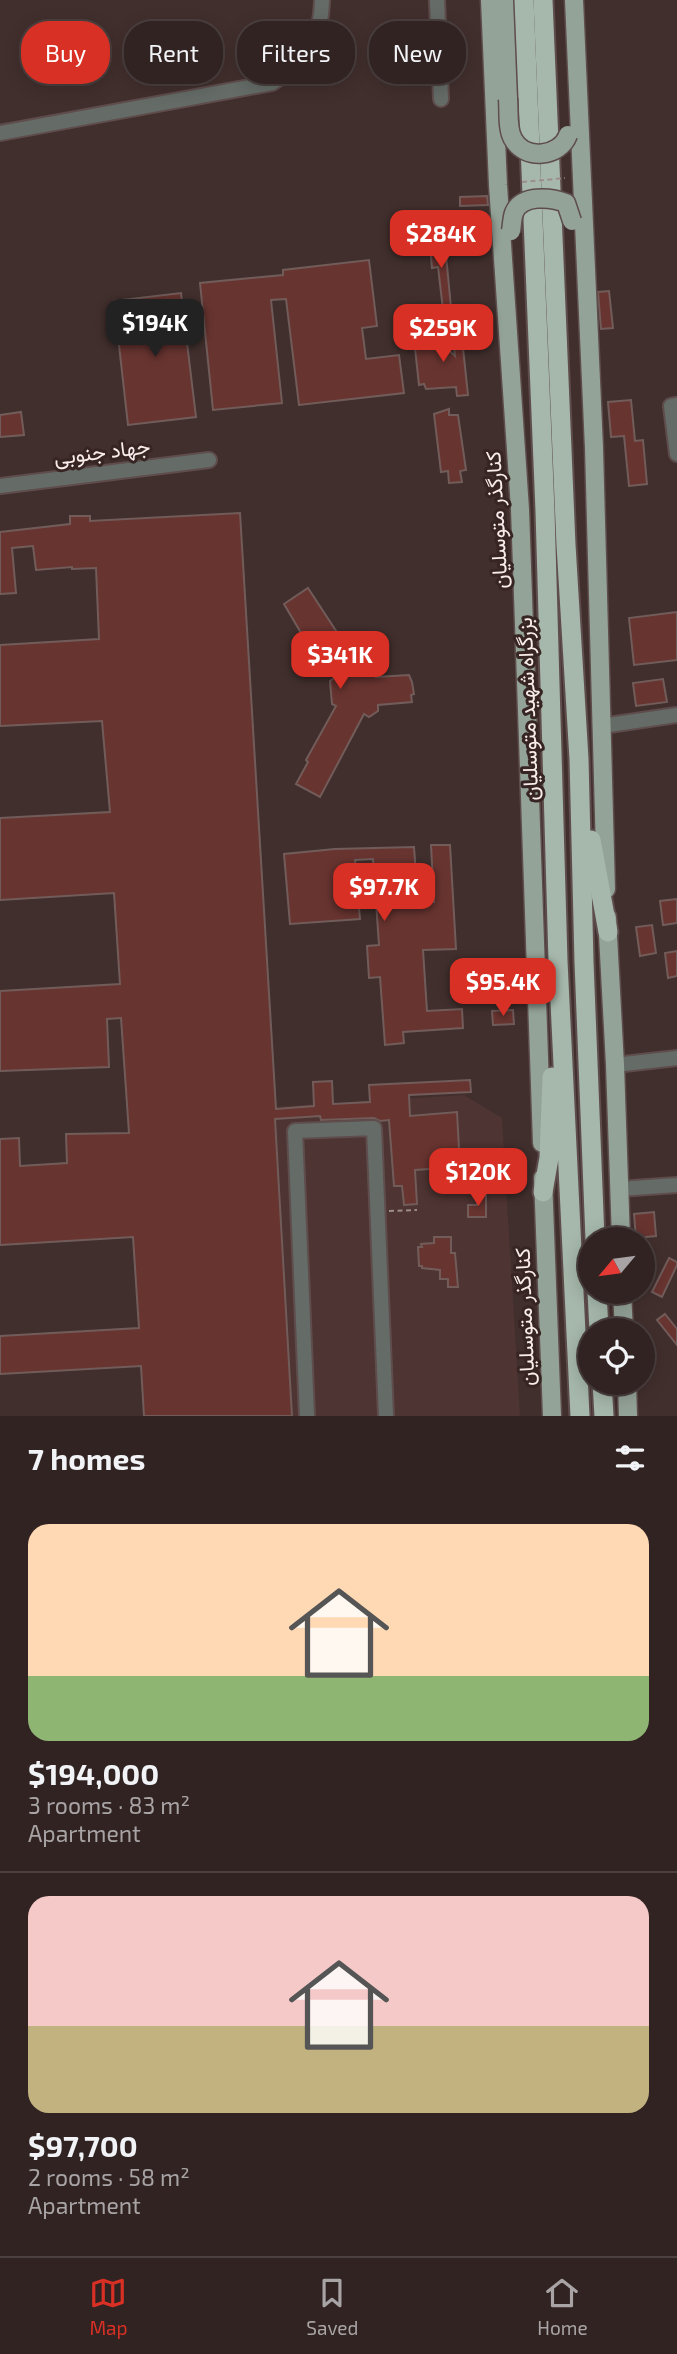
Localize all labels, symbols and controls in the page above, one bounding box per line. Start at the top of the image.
chip: Buy [21,21,110,84]
chip: Rent [124,21,223,84]
chip: Filters [237,21,355,84]
chip: New [369,21,466,84]
pin: $284K [392,210,490,270]
text: $284K [406,219,476,247]
pin: $194K [106,300,204,359]
pin: $259K [394,304,492,364]
text: $194K [122,308,188,336]
text: $259K [409,313,477,341]
street label: جهاد جنوبی [52,432,152,471]
street label: کنارگذر متوسلیان [479,450,514,590]
street label: بزرگراه شهید متوسلیان [511,617,544,801]
pin: $341K [291,632,389,691]
text: $341K [307,640,373,668]
pin: $97.7K [327,864,441,923]
text: $97.7K [349,872,419,900]
pin: $95.4K [446,958,560,1018]
text: $95.4K [466,967,540,995]
pin: $120K [429,1148,527,1208]
text: $120K [445,1157,511,1185]
north arrow [578,1227,654,1304]
map controls [578,1227,655,1395]
street label: کنارگذر متوسلیان [509,1248,540,1387]
button: locate [578,1318,655,1395]
icon: filters [611,1439,649,1477]
text: 7 homes [28,1440,145,1476]
icon: home [276,1570,402,1696]
text: $194,000 [28,1755,159,1791]
text: 3 rooms · 83 m² [28,1791,190,1819]
text: Apartment [28,1819,141,1847]
icon: home [276,1942,402,2068]
text: $97,700 [28,2127,138,2163]
text: 2 rooms · 58 m² [28,2163,190,2191]
text: Apartment [28,2191,141,2219]
tab: Map [89,2274,128,2339]
tab: Saved [306,2274,358,2339]
tab: Home [537,2274,588,2339]

